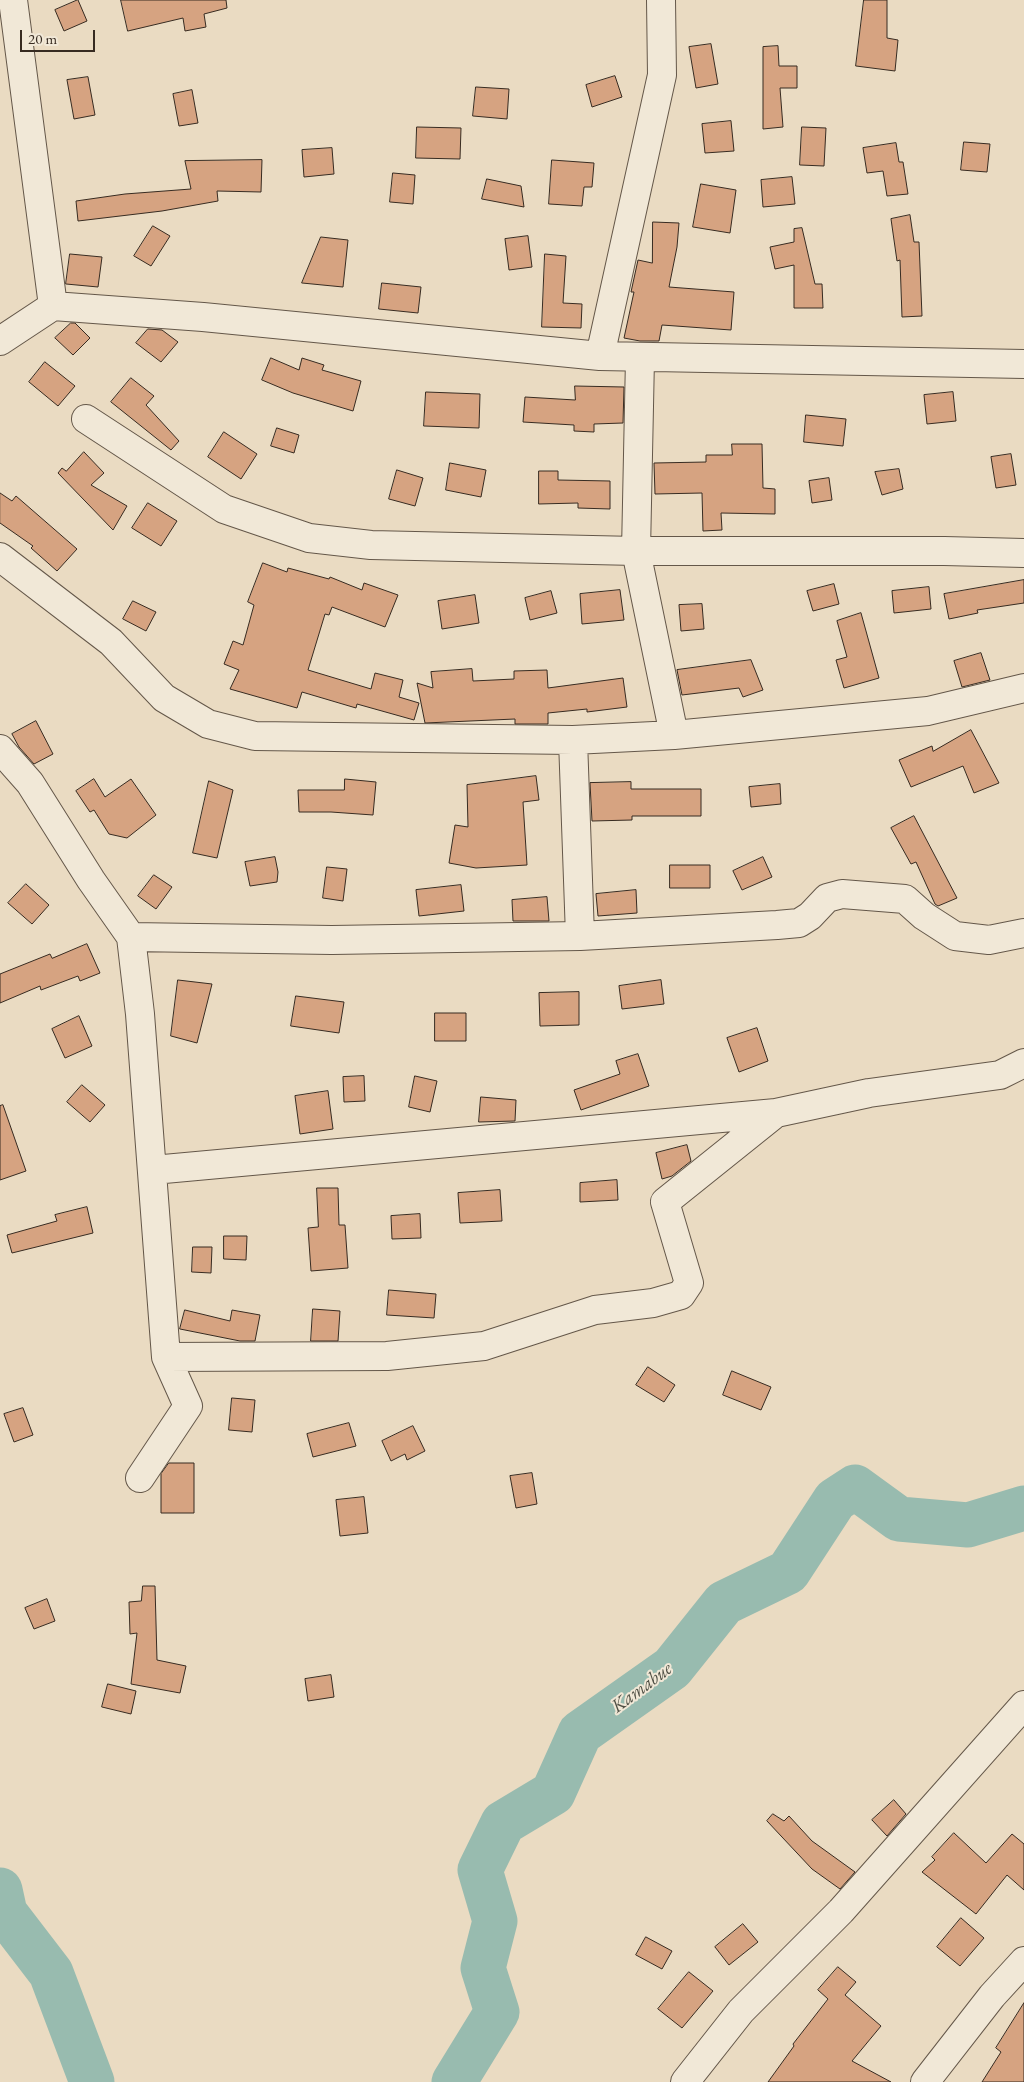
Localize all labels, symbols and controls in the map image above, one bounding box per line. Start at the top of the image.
scale bar [22,20,98,52]
text: 20 m [28,29,57,48]
water label: Kamabue [607,1658,677,1718]

